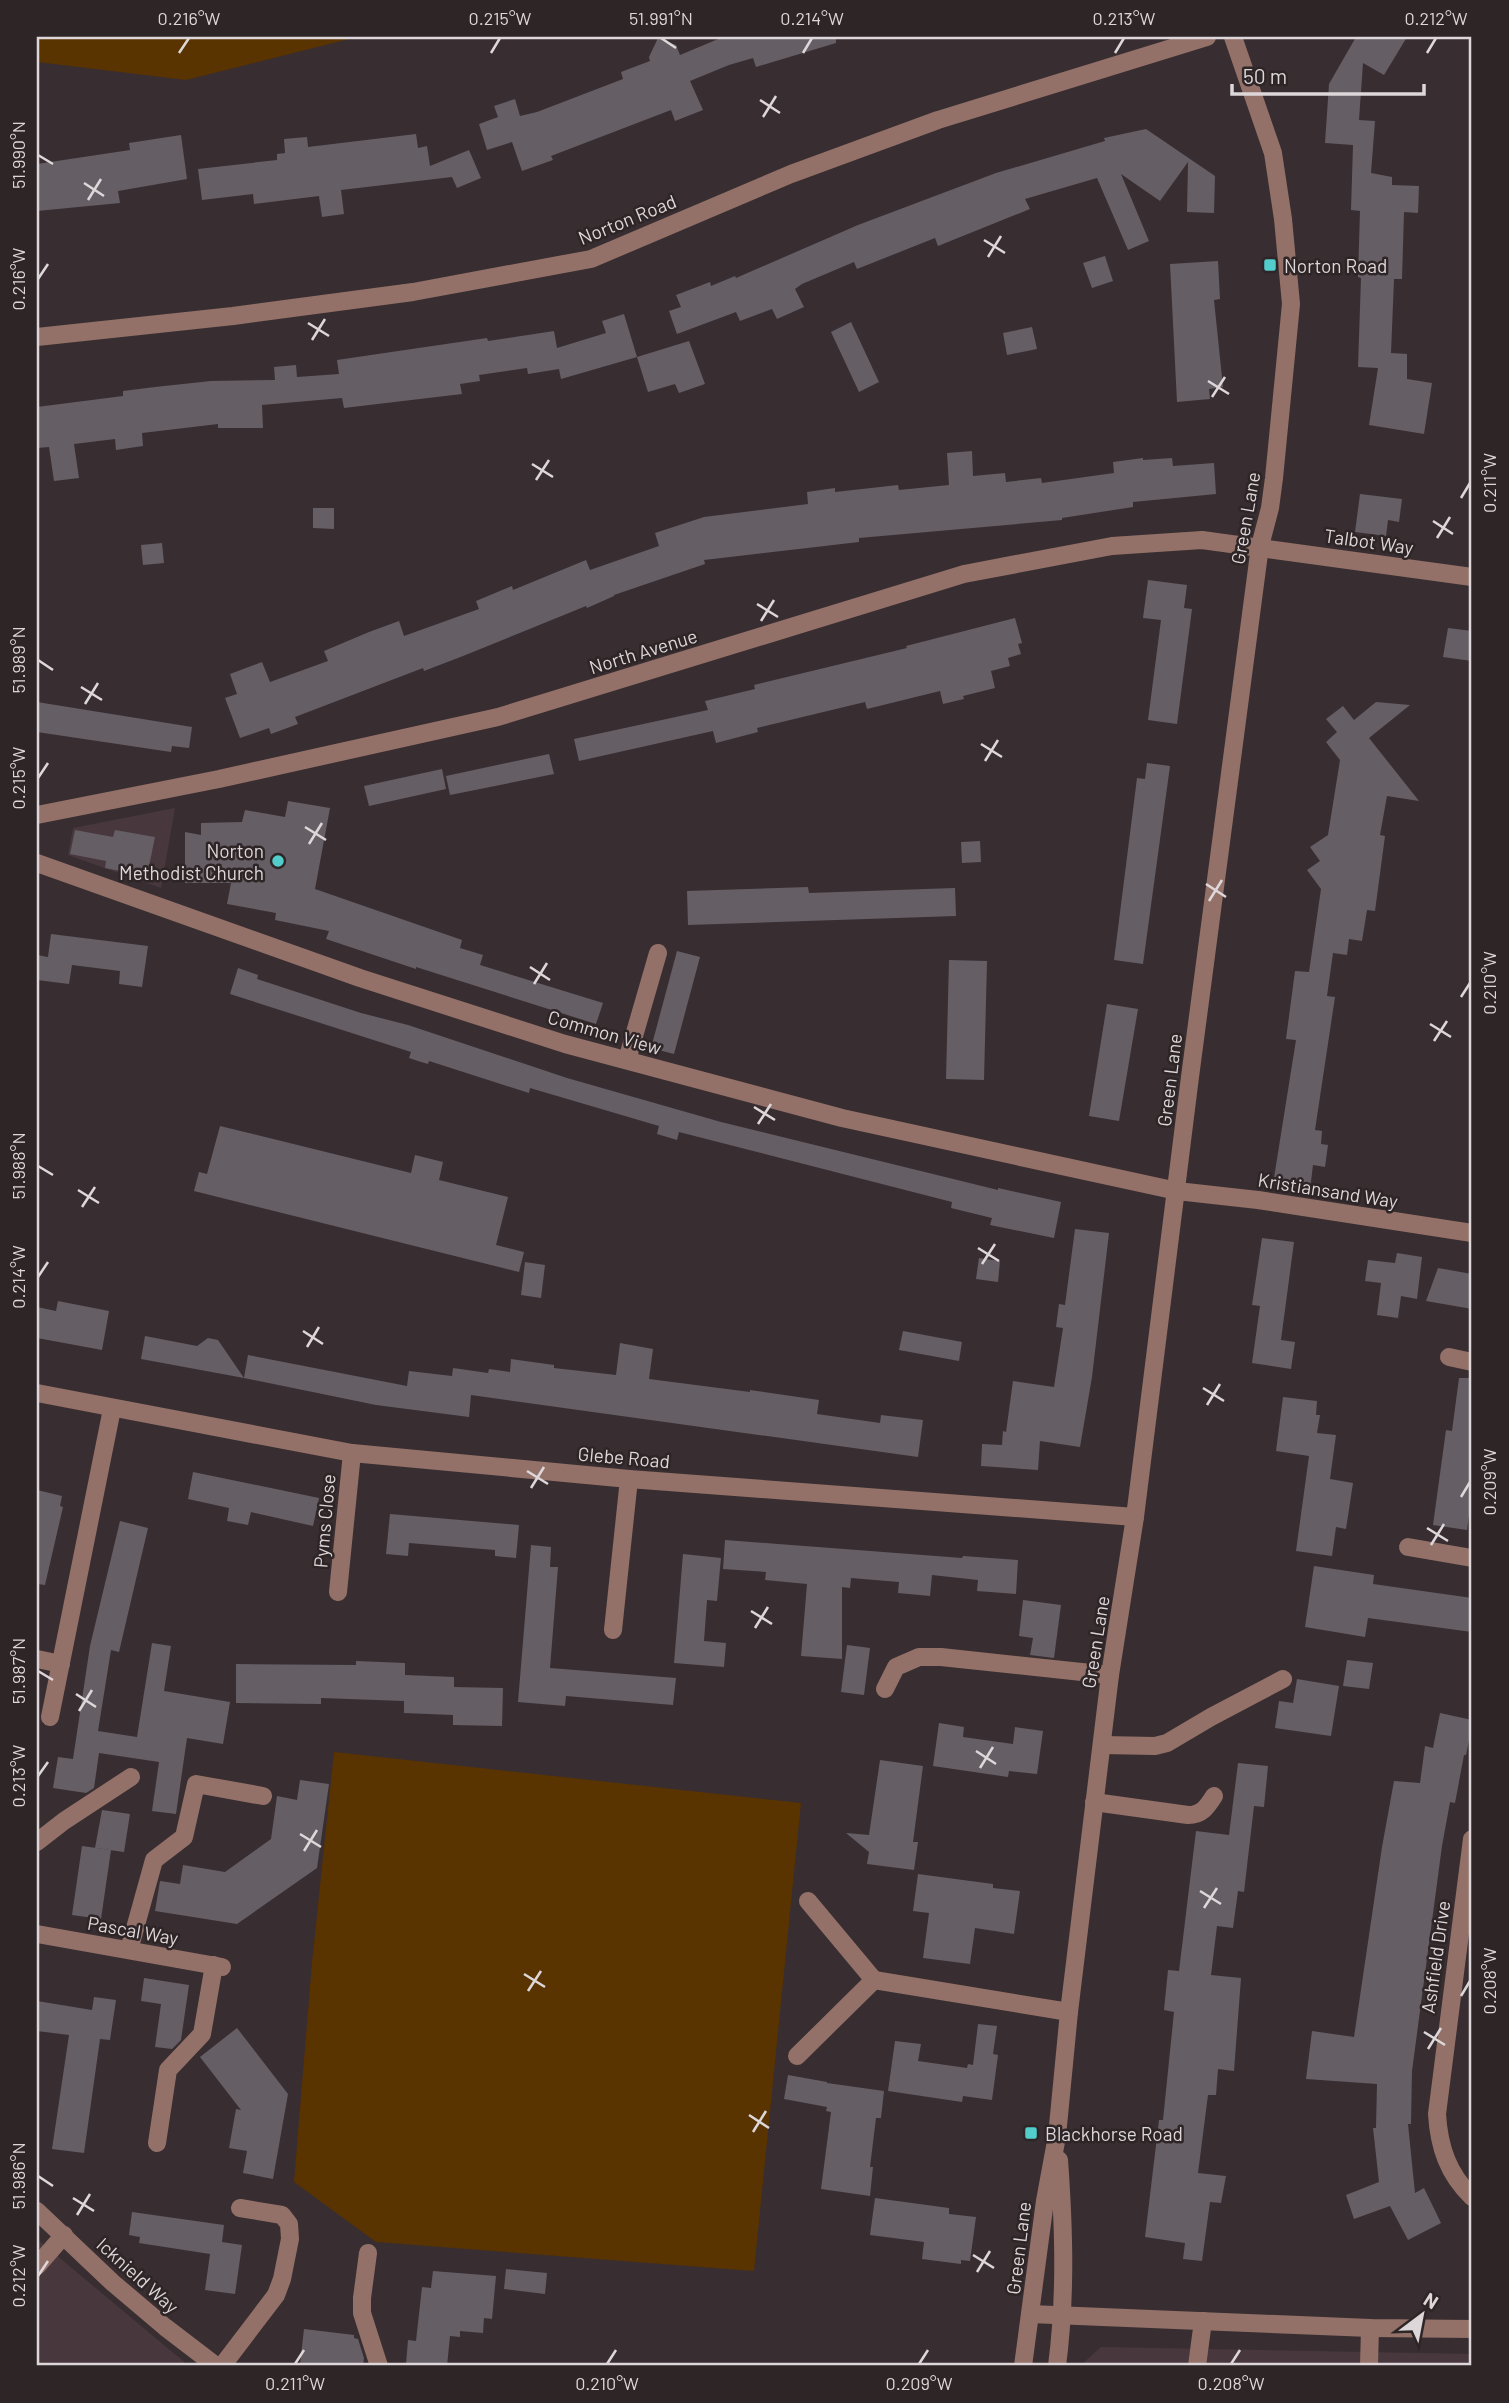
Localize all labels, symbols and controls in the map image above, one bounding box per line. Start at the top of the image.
text: 0.216°W [158,7,221,29]
text: 0.215°W [469,7,532,29]
text: 51.991°N [629,7,693,29]
text: 0.214°W [780,7,844,29]
text: 0.213°W [1093,7,1156,29]
text: 0.212°W [1404,7,1468,29]
scale bar [1232,52,1425,96]
text: 50 m [1243,63,1287,88]
text: 51.990°N [7,121,29,189]
street label: Norton Road [575,189,679,249]
text: 0.216°W [7,247,29,310]
place label: Norton Road [1284,254,1387,277]
marker: Norton Road [1262,257,1278,273]
text: 0.211°W [1478,453,1500,513]
street label: Green Lane [1226,470,1264,566]
street label: Talbot Way [1323,523,1415,559]
street label: North Avenue [586,624,700,678]
text: 51.989°N [7,626,29,694]
text: 0.215°W [7,746,29,809]
place label: Norton Methodist Church [119,839,264,884]
marker: Norton Methodist Church [270,853,286,869]
text: 0.210°W [1478,951,1500,1015]
street label: Common View [546,1005,665,1059]
street label: Green Lane [1152,1032,1186,1128]
text: 51.988°N [7,1132,29,1200]
street label: Kristiansand Way [1256,1168,1400,1212]
text: 0.214°W [7,1245,29,1309]
street label: Glebe Road [577,1442,671,1472]
text: 0.209°W [1478,1448,1500,1516]
street label: Pyms Close [308,1473,340,1569]
street label: Green Lane [1076,1594,1114,1690]
text: 51.987°N [7,1638,29,1704]
text: 0.213°W [7,1744,29,1807]
street label: Ashfield Drive [1416,1899,1454,2015]
street label: Pascal Way [86,1911,180,1949]
text: 0.208°W [1478,1947,1500,2015]
place label: Blackhorse Road [1045,2122,1183,2145]
marker: Blackhorse Road [1023,2125,1039,2141]
text: 51.986°N [7,2142,29,2210]
street label: Green Lane [1001,2200,1035,2296]
street label: Icknield Way [92,2232,184,2318]
text: 0.212°W [7,2244,29,2308]
north arrow [1386,2280,1456,2350]
text: N [1420,2287,1443,2313]
text: 0.211°W [265,2372,325,2394]
text: 0.210°W [575,2372,639,2394]
text: 0.209°W [885,2372,953,2394]
text: 0.208°W [1197,2372,1265,2394]

